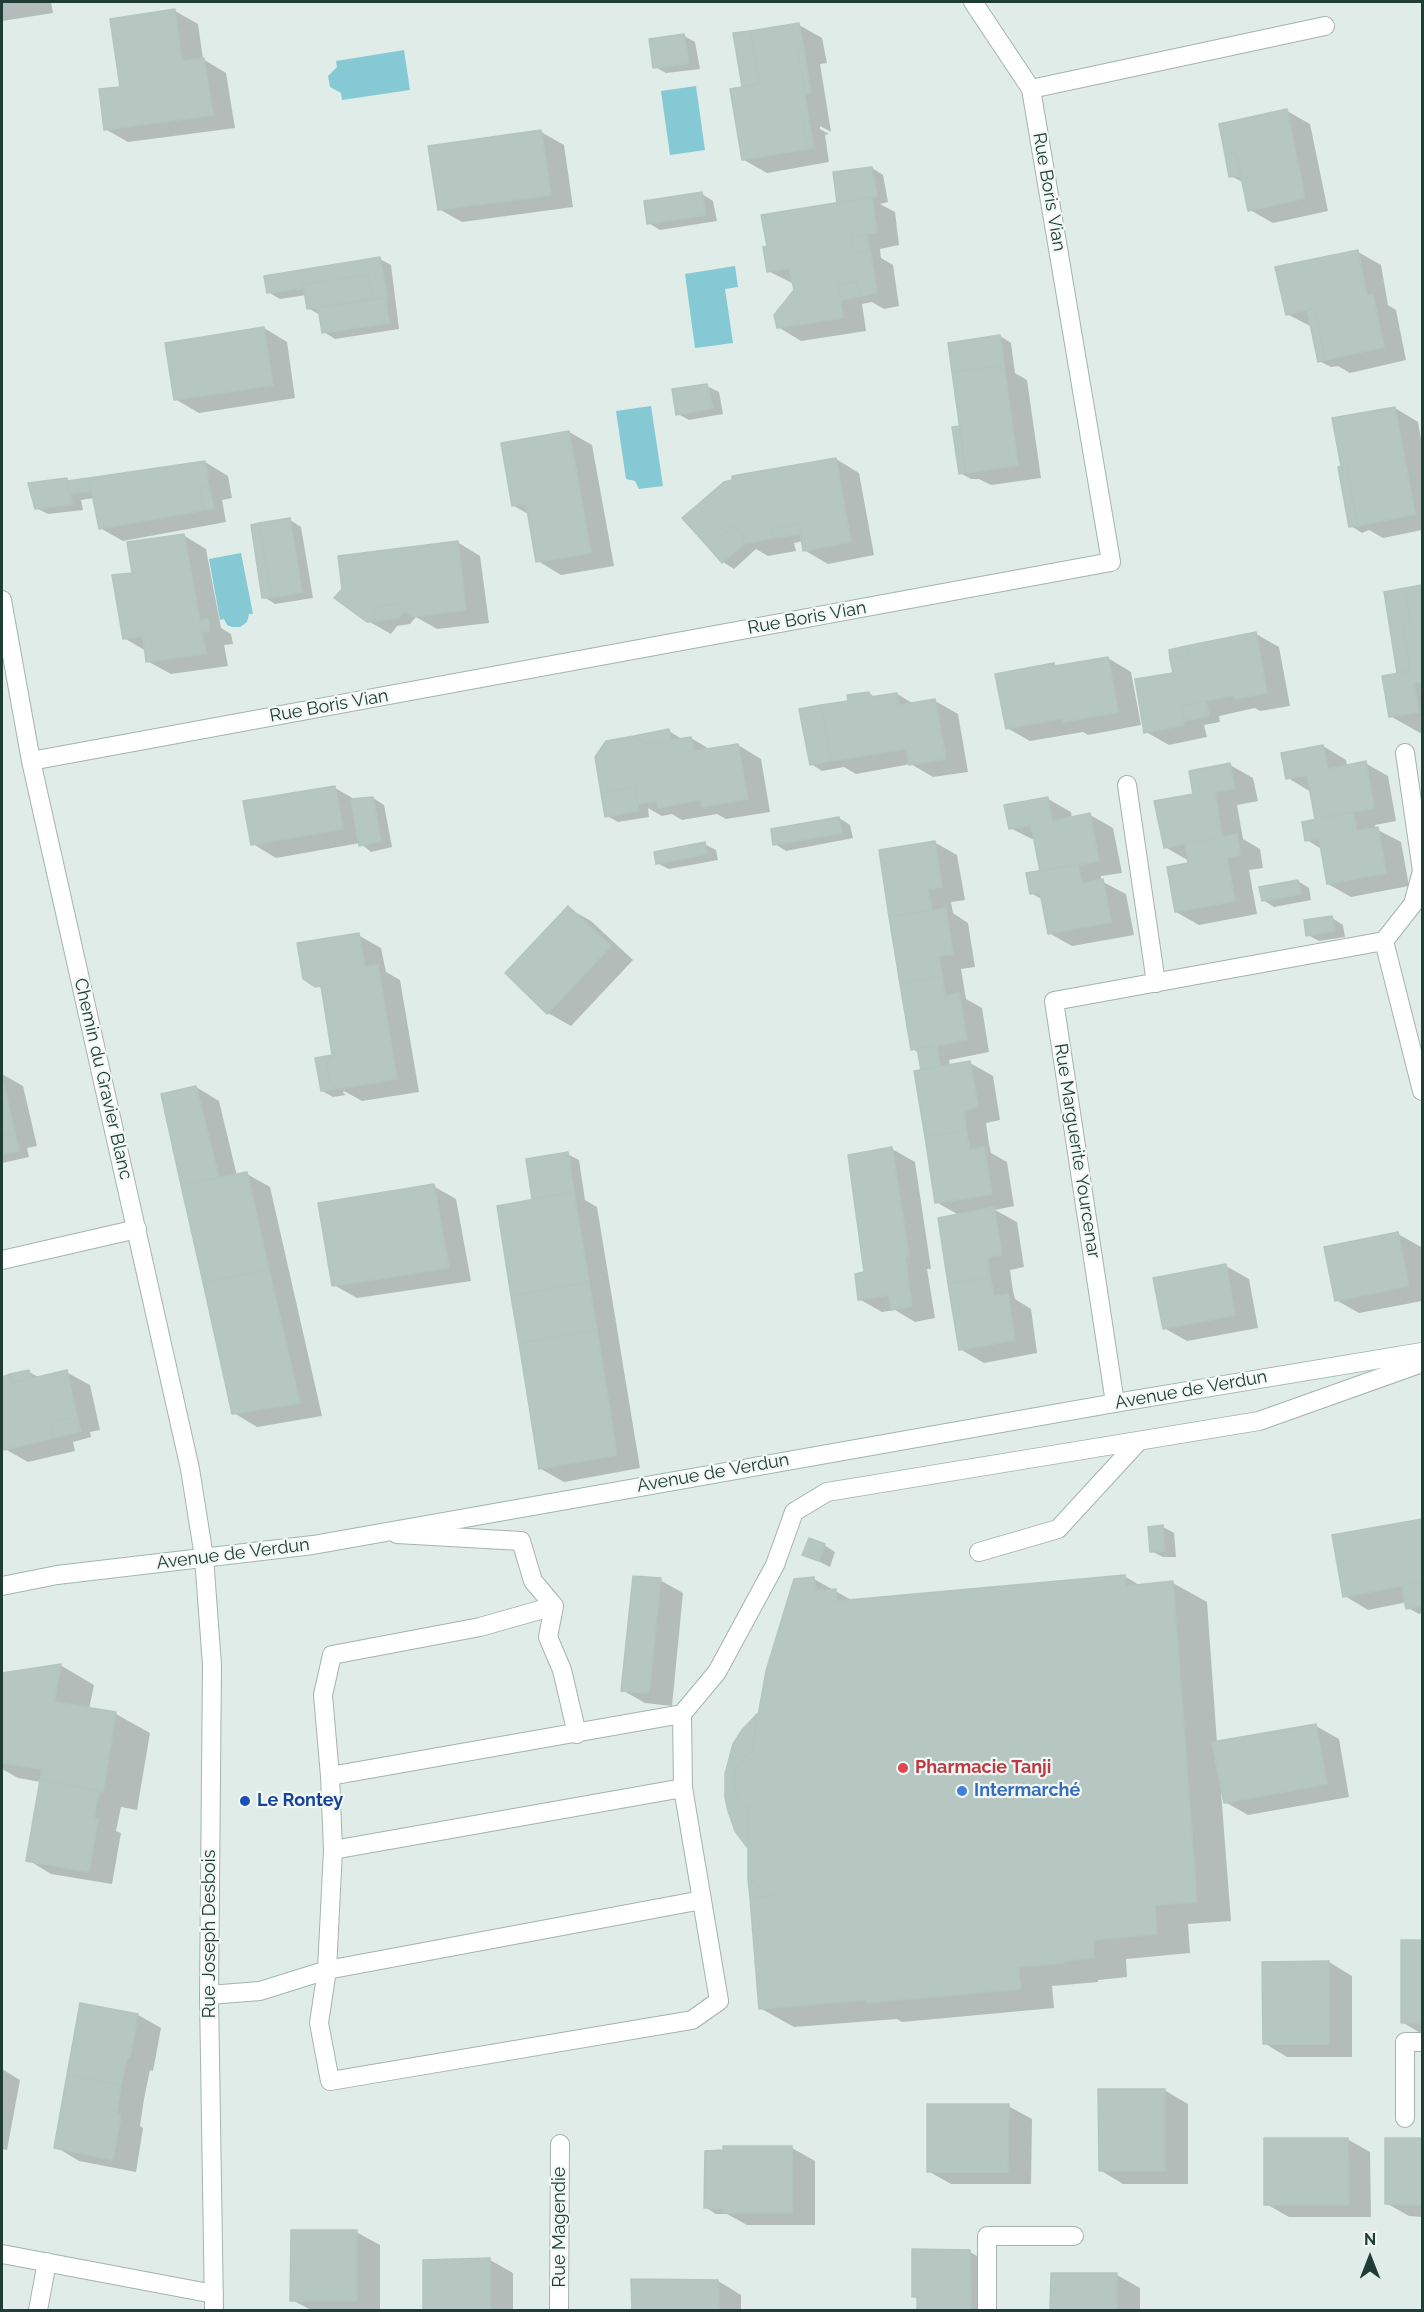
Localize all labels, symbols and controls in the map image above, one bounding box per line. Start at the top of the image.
street label: Rue Boris Vian [1028,131,1070,253]
street label: Rue Boris Vian [746,597,868,639]
street label: Rue Boris Vian [268,685,390,727]
street label: Chemin du Gravier Blanc [69,976,137,1182]
street label: Rue Marguerite Yourcenar [1049,1042,1105,1260]
street label: Avenue de Verdun [1113,1366,1269,1414]
street label: Avenue de Verdun [635,1449,791,1497]
street label: Avenue de Verdun [155,1534,311,1574]
place label: Pharmacie Tanji [915,1757,1051,1779]
marker: Pharmacie Tanji [896,1761,910,1775]
place label: Intermarché [974,1780,1080,1802]
marker: Intermarché [955,1784,969,1798]
place label: Le Rontey [257,1790,343,1812]
marker: Le Rontey [238,1794,252,1808]
street label: Rue Joseph Desbois [199,1850,221,2018]
street label: Rue Magendie [549,2167,571,2287]
north arrow [1340,2228,1400,2288]
text: N [1364,2230,1376,2249]

